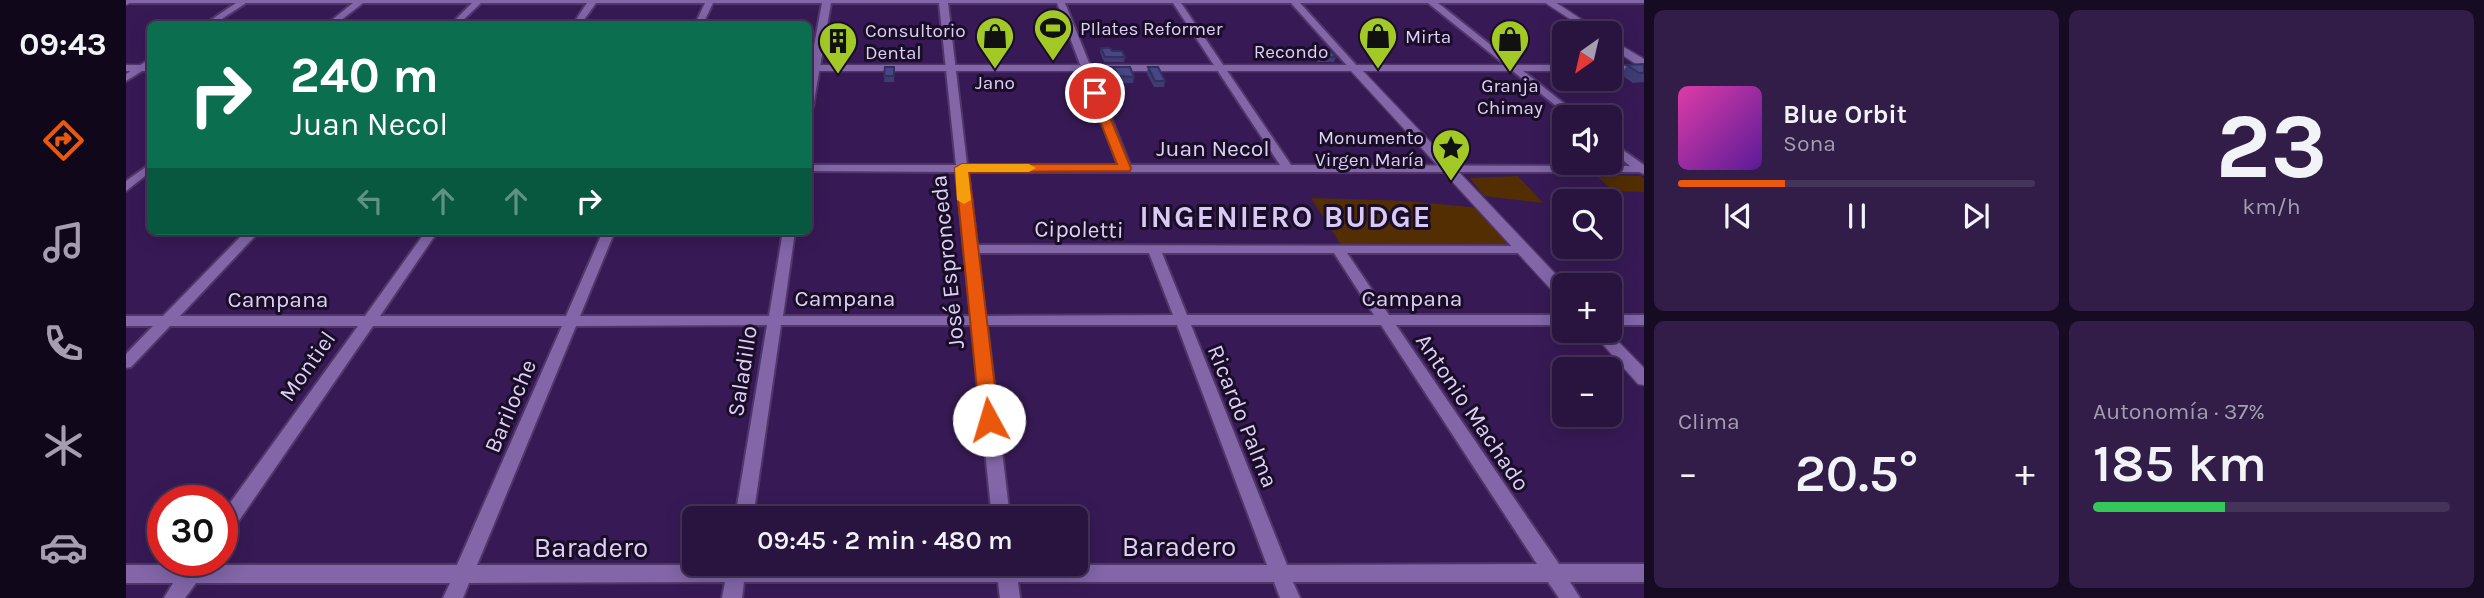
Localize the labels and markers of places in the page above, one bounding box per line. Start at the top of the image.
sports icon: PIlates Reformer [1032,7,1074,62]
shop icon: Jano [974,15,1016,70]
shop icon: Mirta [1357,15,1399,70]
place label: PIlates Reformer [1080,18,1223,40]
shop icon: Granja Chimay [1489,18,1531,73]
building icon: Consultorio Dental [817,20,859,75]
place label: Consultorio Dental [865,20,966,64]
place label: Mirta [1405,26,1451,48]
pin [1065,63,1125,123]
place label: Jano [975,72,1015,94]
place label: Granja Chimay [1477,75,1543,119]
place label: Monumento Virgen María [1315,127,1424,171]
place icon: Monumento Virgen María [1430,127,1472,182]

